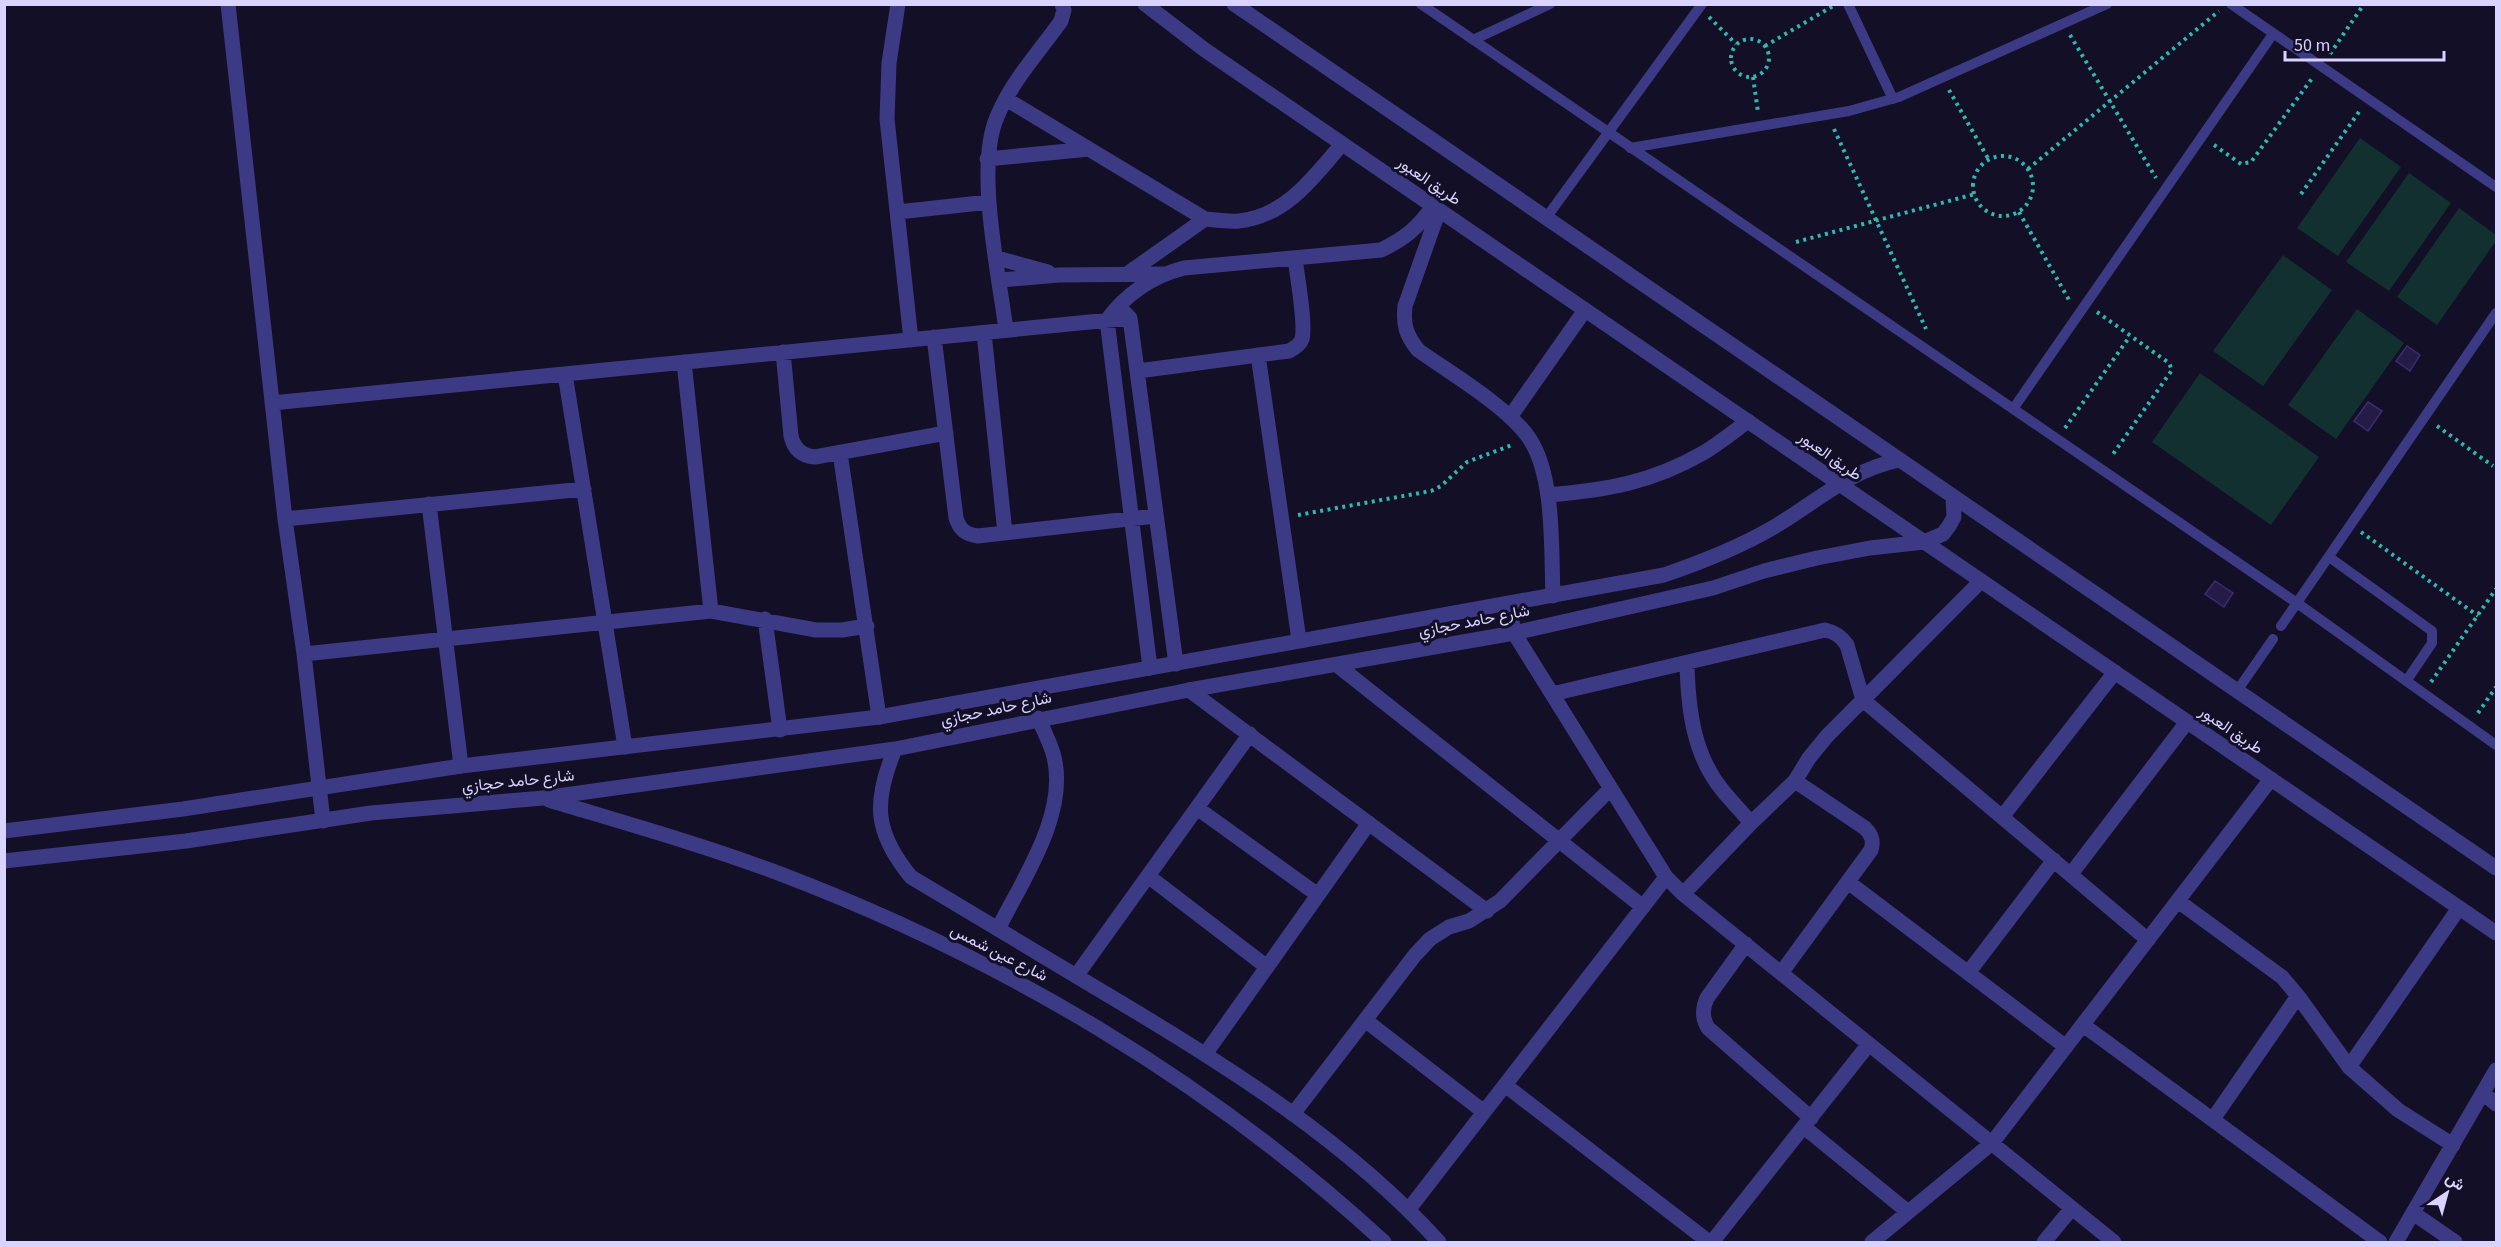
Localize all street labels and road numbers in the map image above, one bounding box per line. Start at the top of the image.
street label: طريق العبور [1392,151,1465,210]
street label: طريق العبور [1793,426,1866,486]
street label: شارع حامد حجازي [1416,599,1532,645]
street label: شارع حامد حجازي [938,686,1054,733]
street label: طريق العبور [2194,700,2267,759]
street label: شارع حامد حجازي [461,764,576,800]
street label: شارع عين شمس [947,919,1051,987]

